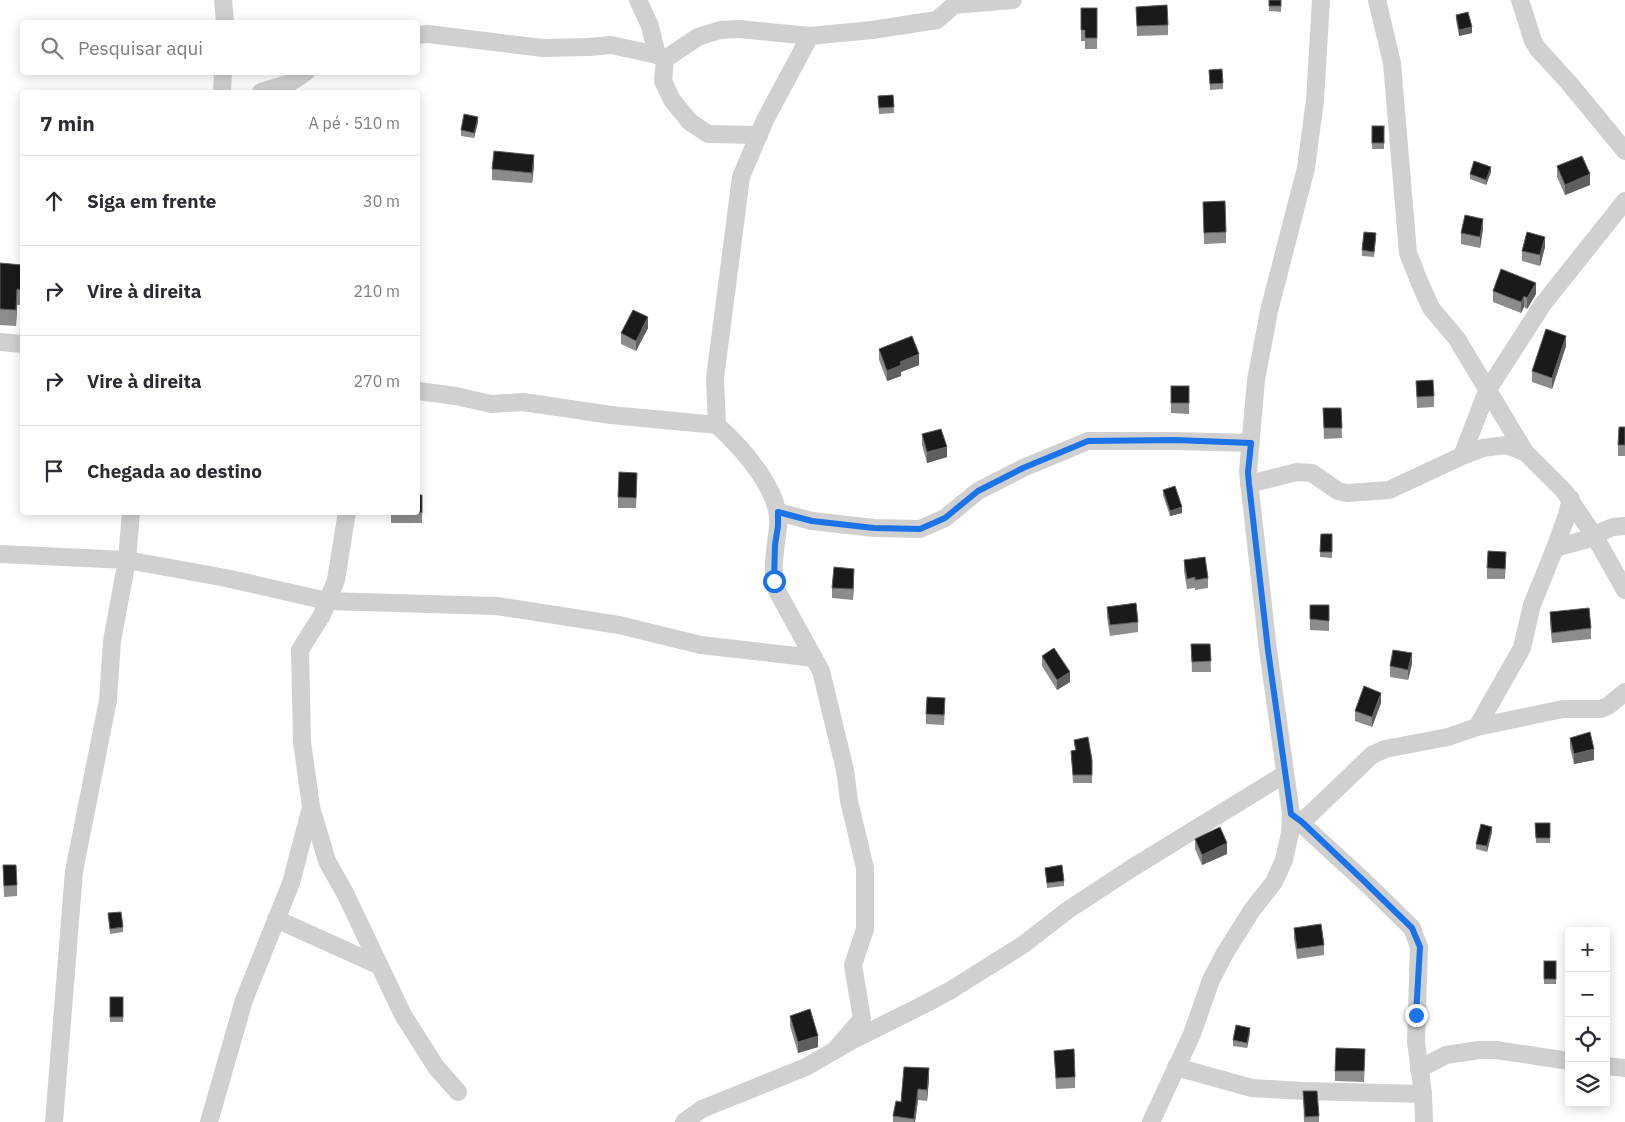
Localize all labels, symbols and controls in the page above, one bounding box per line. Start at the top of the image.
search box [20,20,420,75]
icon: search [38,34,66,62]
text: Pesquisar aqui [78,36,203,60]
text: 7 min [40,109,95,137]
text: A pé · 510 m [309,113,400,133]
icon: ahead [40,187,68,215]
text: Siga em frente [87,189,217,213]
text: 30 m [363,191,400,211]
icon: right [40,277,68,305]
text: Vire à direita [87,279,202,303]
text: 210 m [353,281,400,301]
icon: right [40,367,68,395]
text: Vire à direita [87,369,202,393]
text: 270 m [353,371,400,391]
icon: arrive [40,457,68,485]
text: Chegada ao destino [87,459,262,483]
route start [763,570,786,593]
map controls [1565,927,1610,1107]
button: + [1565,927,1610,972]
button: − [1565,972,1610,1017]
route end [1405,1004,1428,1027]
button: locate [1565,1017,1610,1062]
button: layers [1565,1062,1610,1107]

